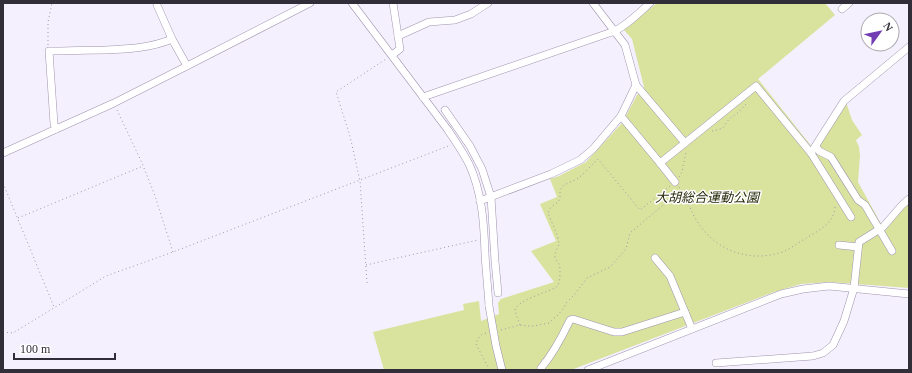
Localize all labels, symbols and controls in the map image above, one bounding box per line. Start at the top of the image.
north arrow [860,12,900,52]
text: N [881,20,896,33]
park label: 大胡総合運動公園 [655,190,761,205]
scale bar [14,335,115,361]
text: 100 m [20,342,51,356]

